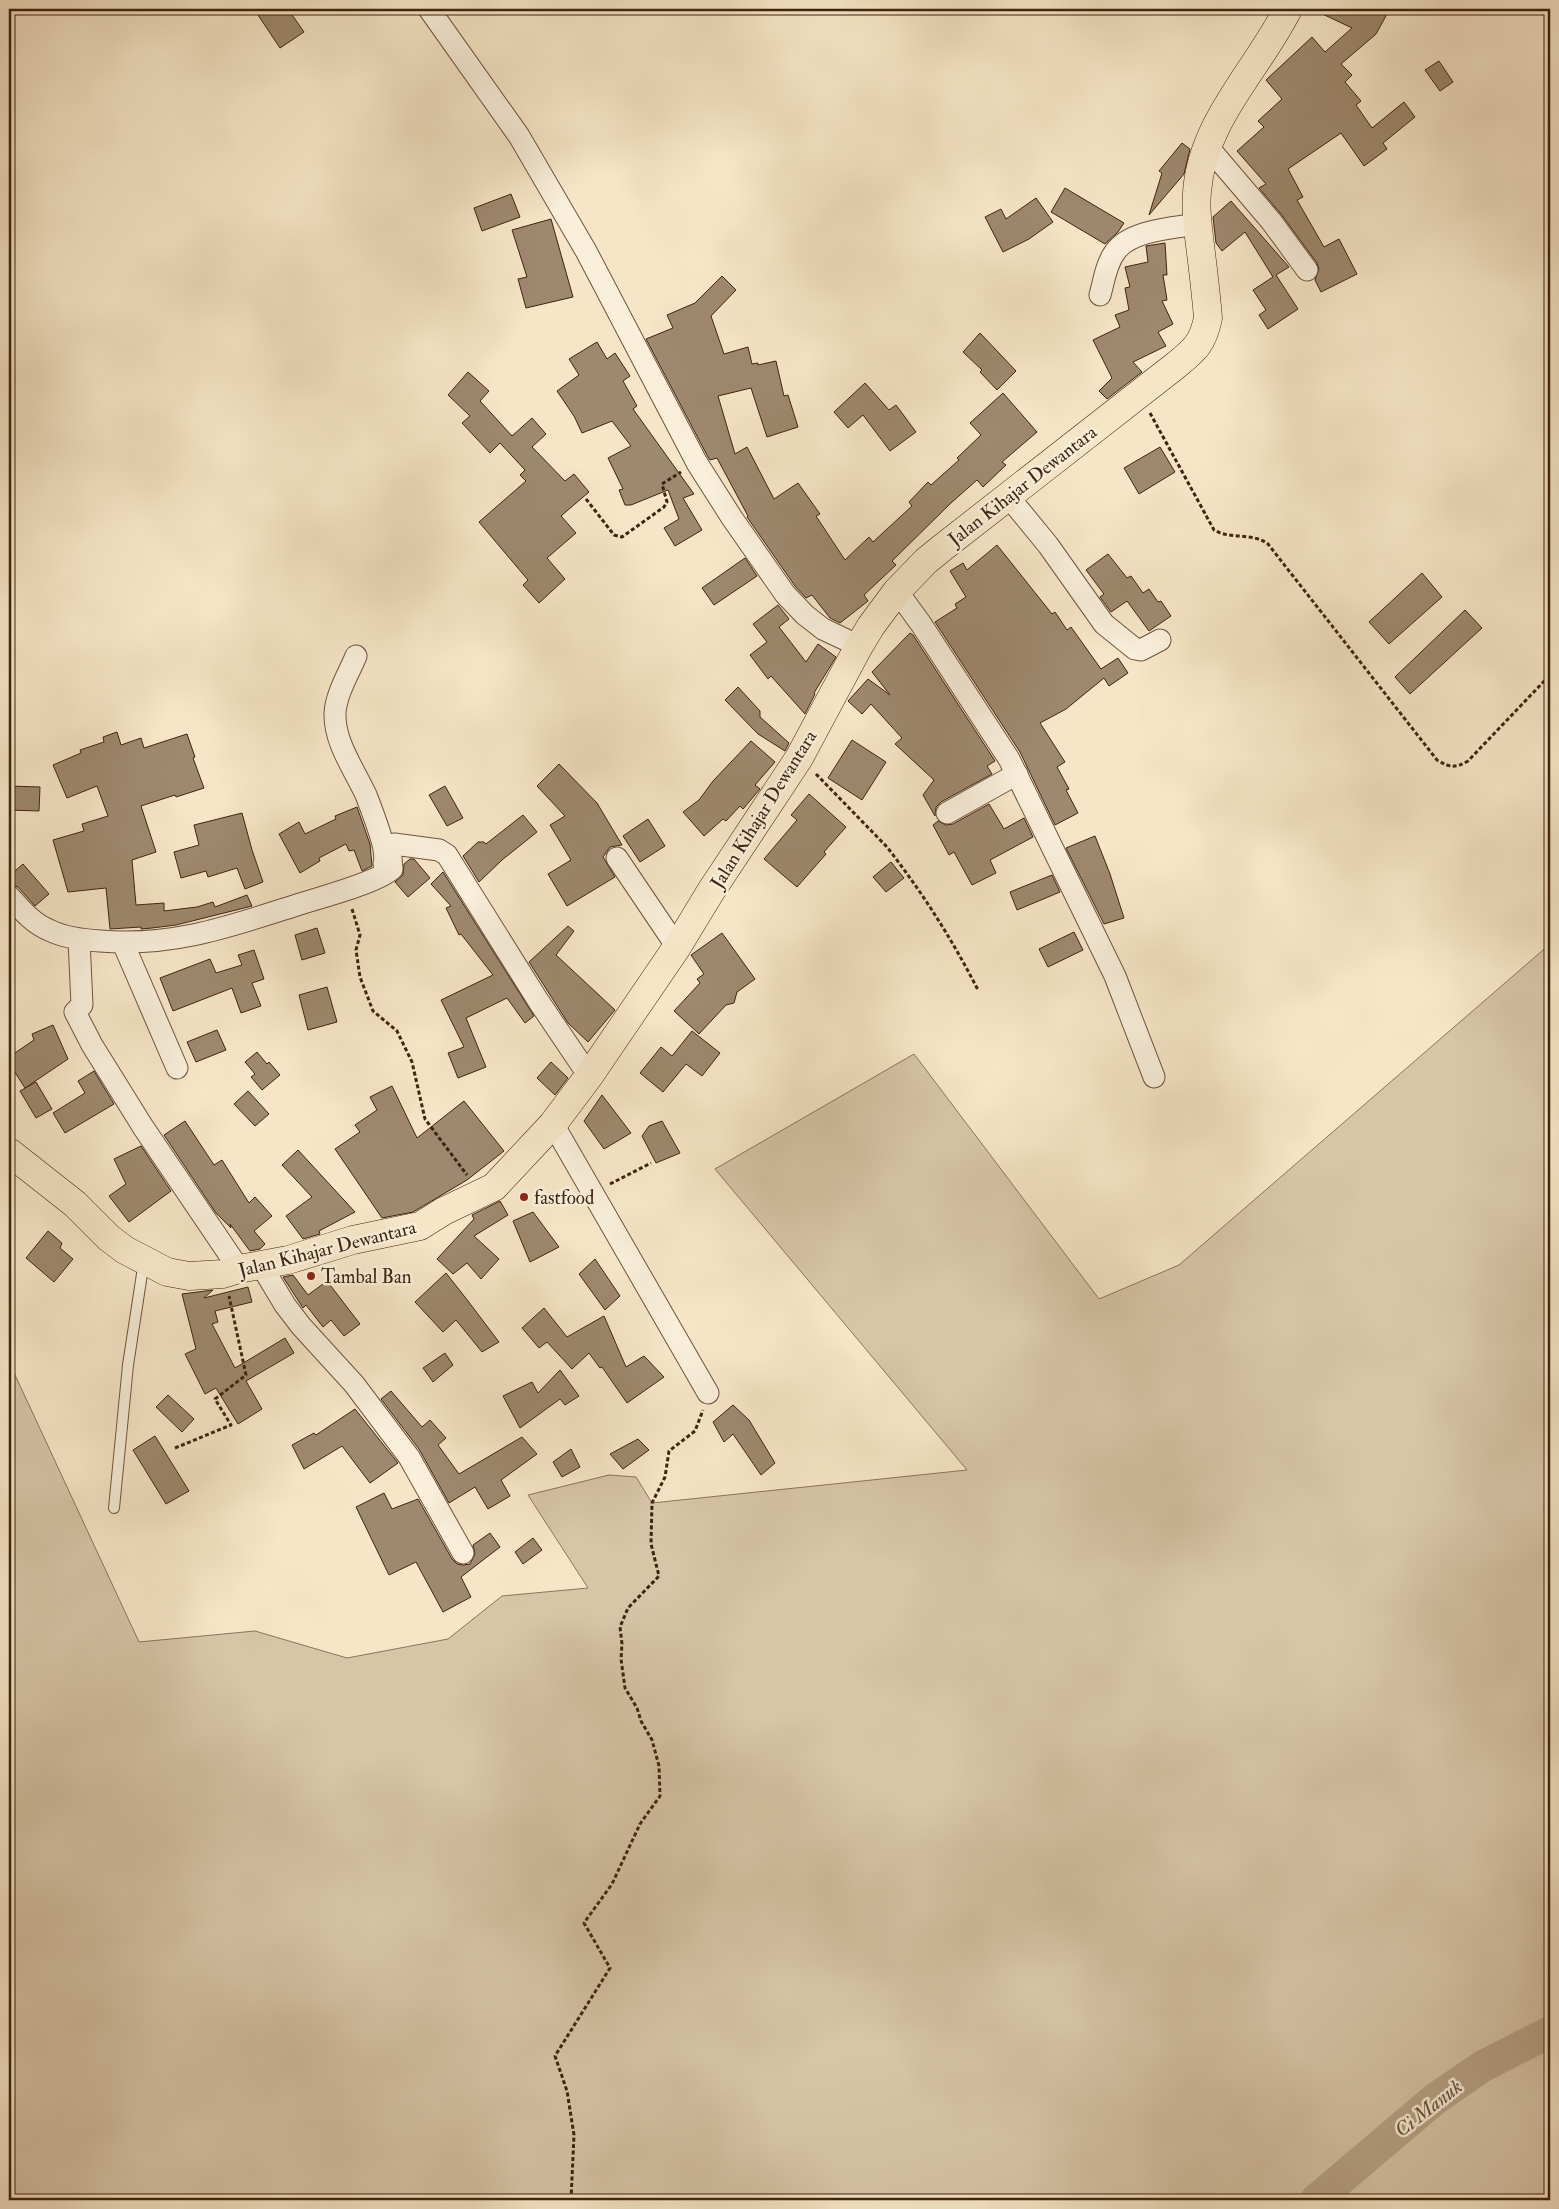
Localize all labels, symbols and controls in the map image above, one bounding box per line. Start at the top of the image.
street label: Jalan Kihajar Dewantara [943,420,1102,552]
street label: Jalan Kihajar Dewantara [705,726,822,894]
place label: fastfood [534,1186,595,1210]
marker: fastfood [518,1191,530,1203]
street label: Jalan Kihajar Dewantara [235,1215,419,1283]
place label: Tambal Ban [321,1265,412,1289]
marker: Tambal Ban [305,1270,317,1282]
water label: Ci Manuk [1390,2074,1467,2143]

